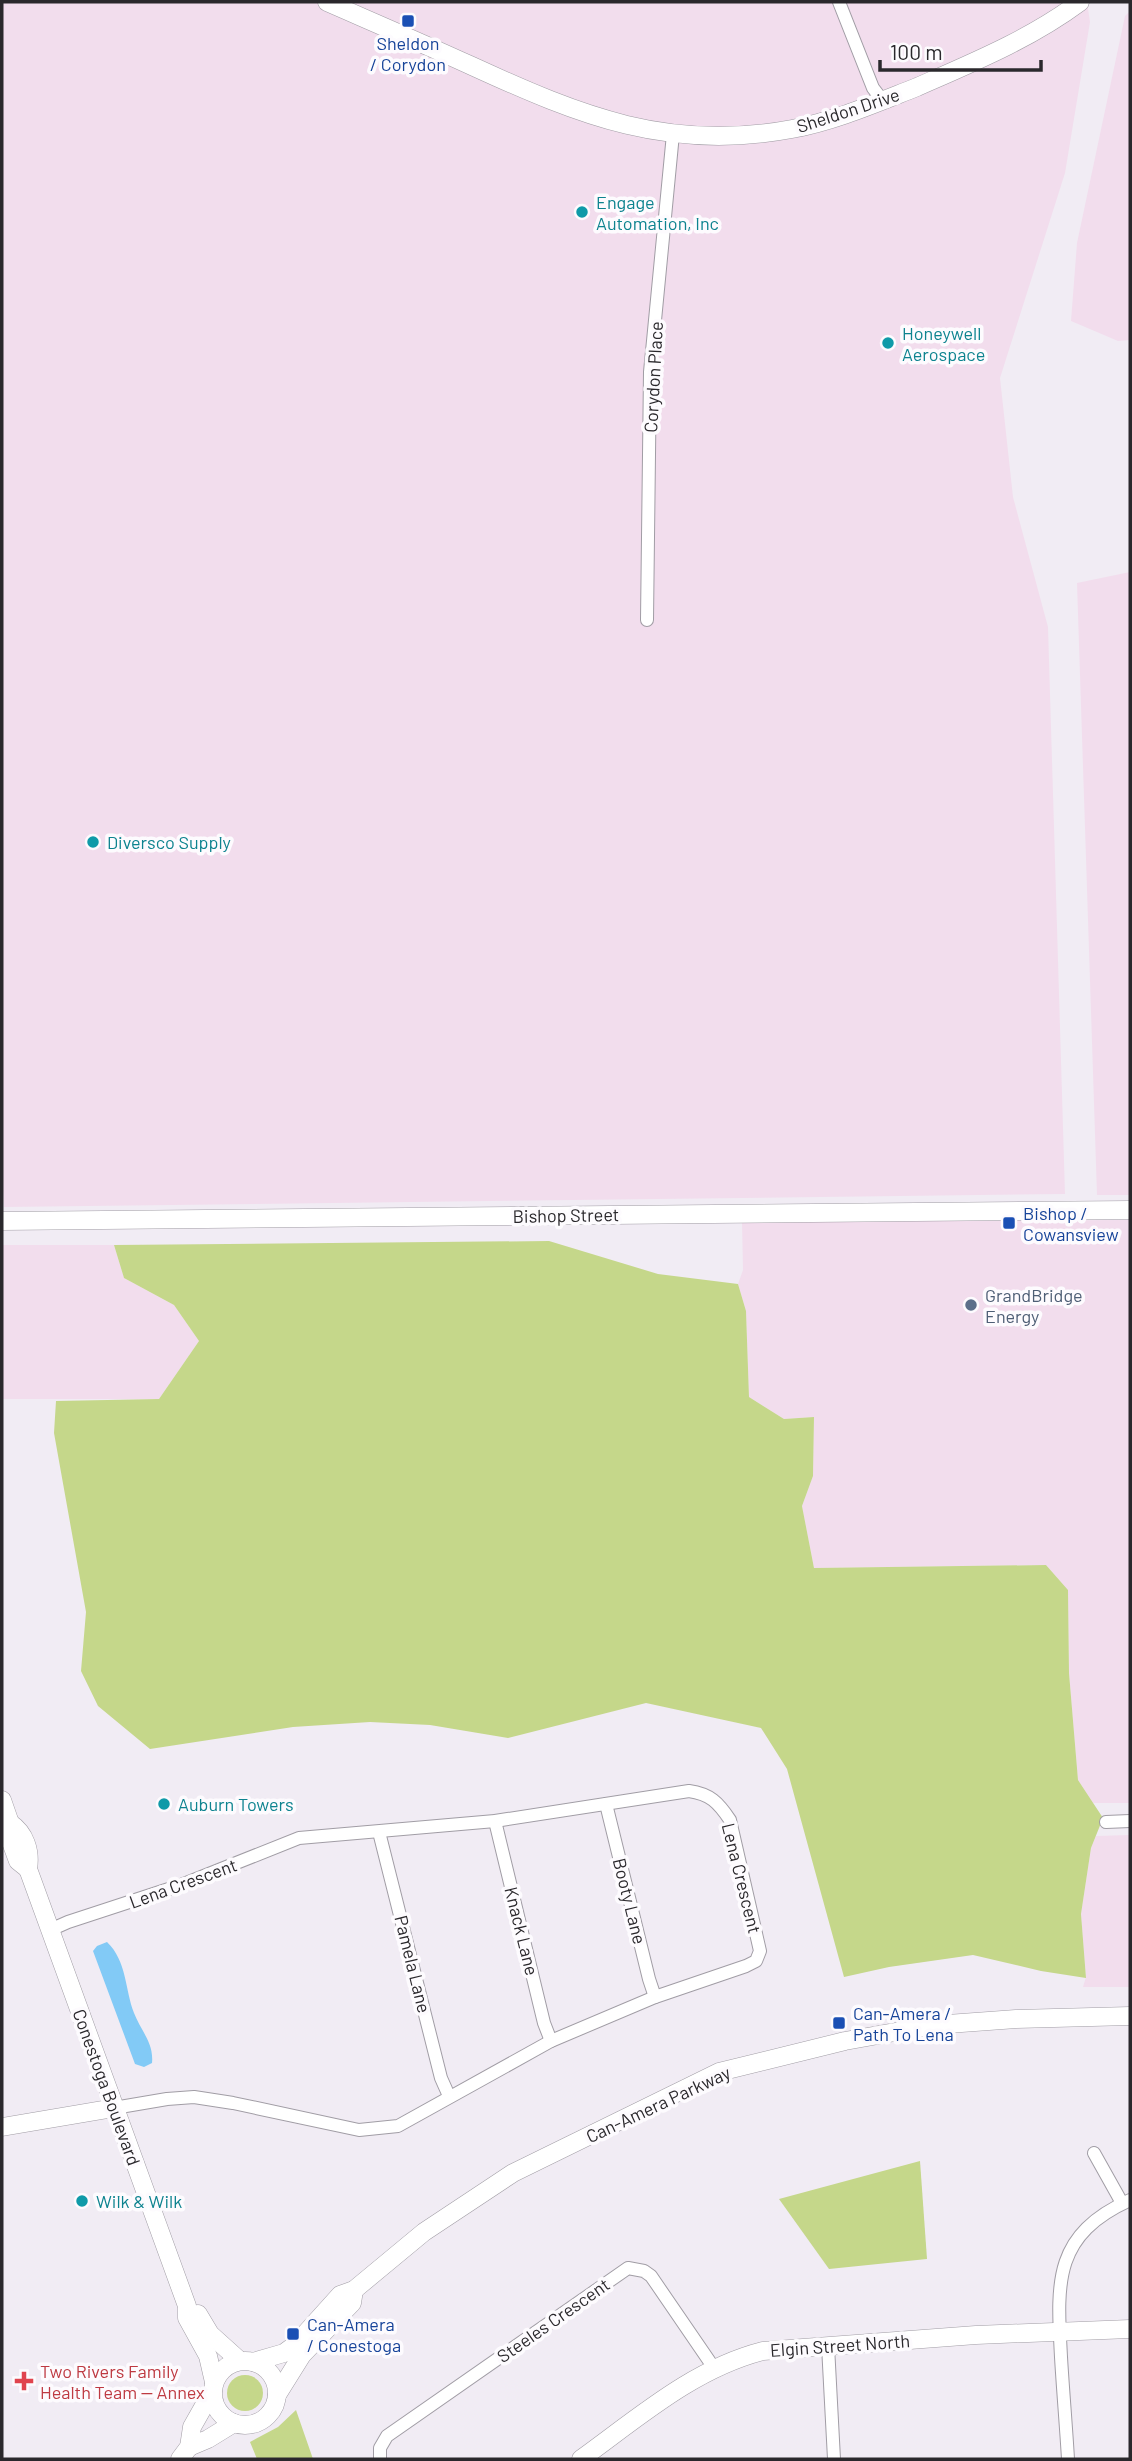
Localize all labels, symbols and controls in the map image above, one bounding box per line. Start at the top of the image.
marker: Sheldon / Corydon [400,13,416,29]
scale bar [880,28,1041,72]
place label: Sheldon / Corydon [370,32,446,75]
text: 100 m [890,39,943,64]
street label: Sheldon Drive [794,83,902,137]
place label: Engage Automation, Inc [596,191,719,234]
marker: Engage Automation, Inc [574,204,590,220]
street label: Corydon Place [639,321,667,433]
place label: Honeywell Aerospace [902,322,985,365]
marker: Honeywell Aerospace [880,335,896,351]
place label: Diversco Supply [107,831,231,853]
marker: Diversco Supply [85,834,101,850]
place label: Bishop / Cowansview [1023,1202,1119,1245]
street label: Bishop Street [513,1203,619,1227]
marker: Bishop / Cowansview [1001,1215,1017,1231]
place label: GrandBridge Energy [985,1284,1083,1327]
marker: GrandBridge Energy [963,1297,979,1313]
place label: Auburn Towers [178,1793,294,1815]
marker: Auburn Towers [156,1796,172,1812]
street label: Lena Crescent [718,1821,766,1935]
street label: Lena Crescent [126,1853,240,1913]
street label: Booty Lane [609,1856,651,1946]
street label: Knack Lane [500,1884,544,1978]
street label: Pamela Lane [390,1913,436,2015]
place label: Can-Amera / Path To Lena [853,2002,954,2045]
street label: Conestoga Boulevard [68,2006,146,2168]
marker: Can-Amera / Path To Lena [831,2015,847,2031]
street label: Can-Amera Parkway [582,2061,734,2147]
place label: Wilk & Wilk [96,2190,182,2212]
marker: Wilk & Wilk [74,2193,90,2209]
street label: Steeles Crescent [492,2273,614,2367]
place label: Can-Amera / Conestoga [307,2313,401,2356]
marker: Can-Amera / Conestoga [285,2326,301,2342]
street label: Elgin Street North [769,2329,911,2361]
place label: Two Rivers Family Health Team -- Annex [40,2360,205,2403]
marker: Two Rivers Family Health Team -- Annex [14,2371,34,2391]

